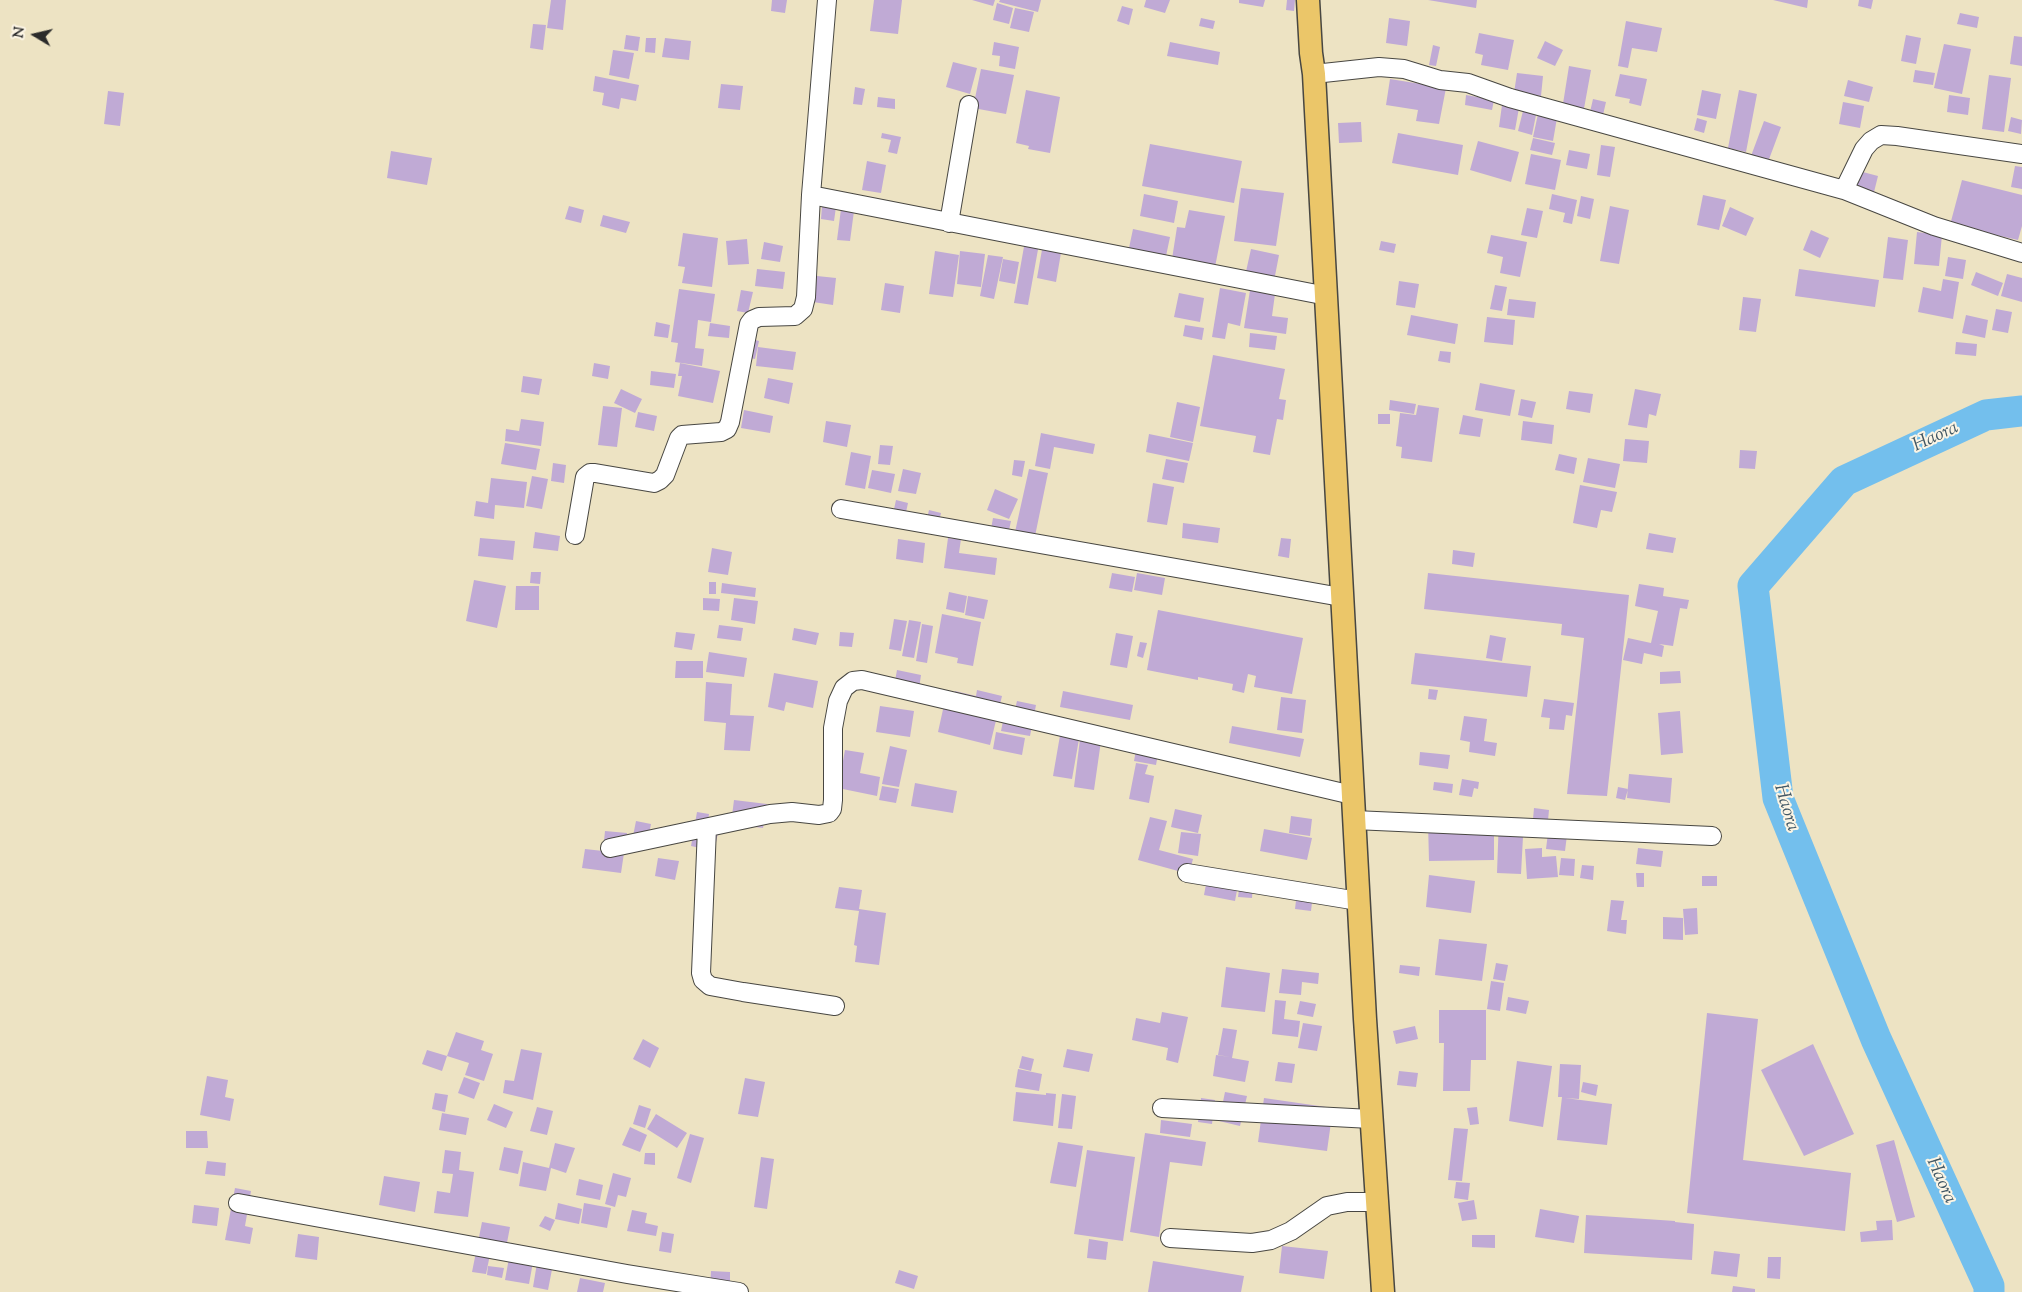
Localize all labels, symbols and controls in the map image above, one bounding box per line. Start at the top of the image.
north arrow [10,10,60,60]
text: N [9,26,31,40]
water label: Haora [1909,418,1963,458]
water label: Haora [1767,782,1803,834]
water label: Haora [1920,1154,1960,1208]

